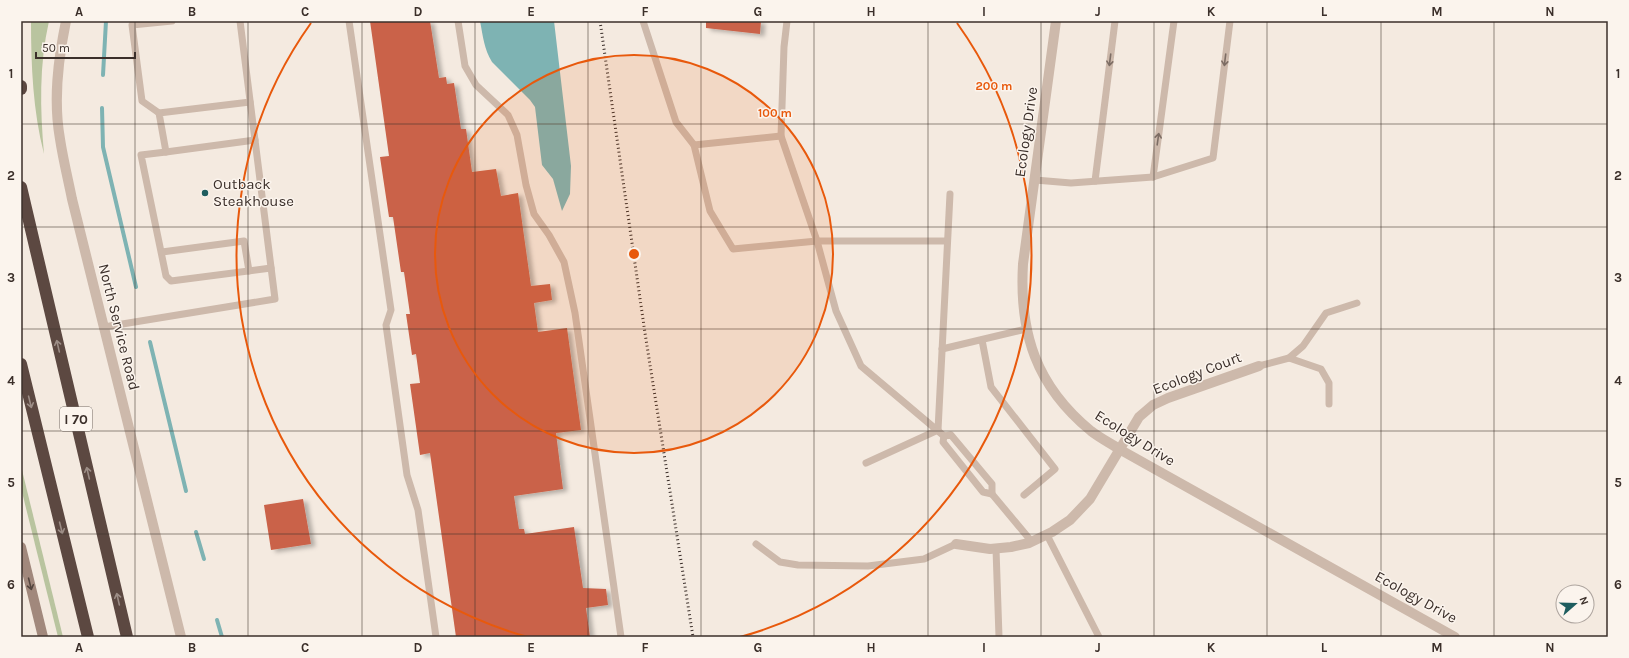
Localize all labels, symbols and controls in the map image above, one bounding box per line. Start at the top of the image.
text: A [75,4,83,19]
text: B [188,4,196,19]
text: C [301,4,309,19]
text: D [414,4,423,19]
text: E [527,4,535,19]
text: F [641,4,649,19]
text: G [754,4,762,19]
text: H [866,4,876,19]
text: I [982,4,986,19]
text: J [1095,4,1101,19]
text: K [1207,4,1216,19]
text: L [1321,4,1328,19]
text: M [1431,4,1443,19]
text: N [1545,4,1555,19]
scale bar [36,34,135,60]
text: 50 m [42,41,70,55]
one-way arrow [1106,53,1114,66]
one-way arrow [1222,53,1229,66]
text: 1 [9,66,13,81]
text: 1 [1616,66,1620,81]
text: 200 m [976,79,1012,93]
street label: Ecology Drive [1011,86,1041,178]
text: 100 m [758,106,792,120]
one-way arrow [1154,133,1162,146]
text: 2 [7,168,15,183]
text: 2 [1614,168,1622,183]
place label: Outback Steakhouse [213,175,294,210]
marker: Outback Steakhouse [200,188,210,198]
centre of rings [627,247,641,261]
street label: North Service Road [95,262,143,392]
text: 3 [7,270,15,285]
text: 3 [1614,270,1622,285]
one-way arrow [54,340,62,353]
street label: Ecology Court [1150,348,1244,398]
text: 4 [7,373,15,388]
text: 4 [1614,373,1622,388]
one-way arrow [27,395,35,408]
street label: Ecology Drive [1092,406,1178,470]
road number: I 70 [60,407,92,431]
one-way arrow [84,466,92,479]
text: 5 [7,475,15,490]
text: 5 [1614,475,1622,490]
one-way arrow [58,522,66,535]
street label: Ecology Drive [1372,567,1460,627]
text: 6 [7,577,15,592]
text: 6 [1614,577,1622,592]
one-way arrow [27,578,35,591]
north arrow [1555,584,1595,624]
one-way arrow [114,593,122,606]
text: N [1576,595,1591,607]
text: A [75,640,83,655]
text: B [188,640,196,655]
text: C [301,640,309,655]
text: D [414,640,423,655]
text: E [527,640,535,655]
text: F [641,640,649,655]
text: G [754,640,762,655]
text: H [866,640,876,655]
text: I [982,640,986,655]
text: J [1095,640,1101,655]
text: K [1207,640,1216,655]
text: L [1321,640,1328,655]
text: M [1431,640,1443,655]
text: N [1545,640,1555,655]

